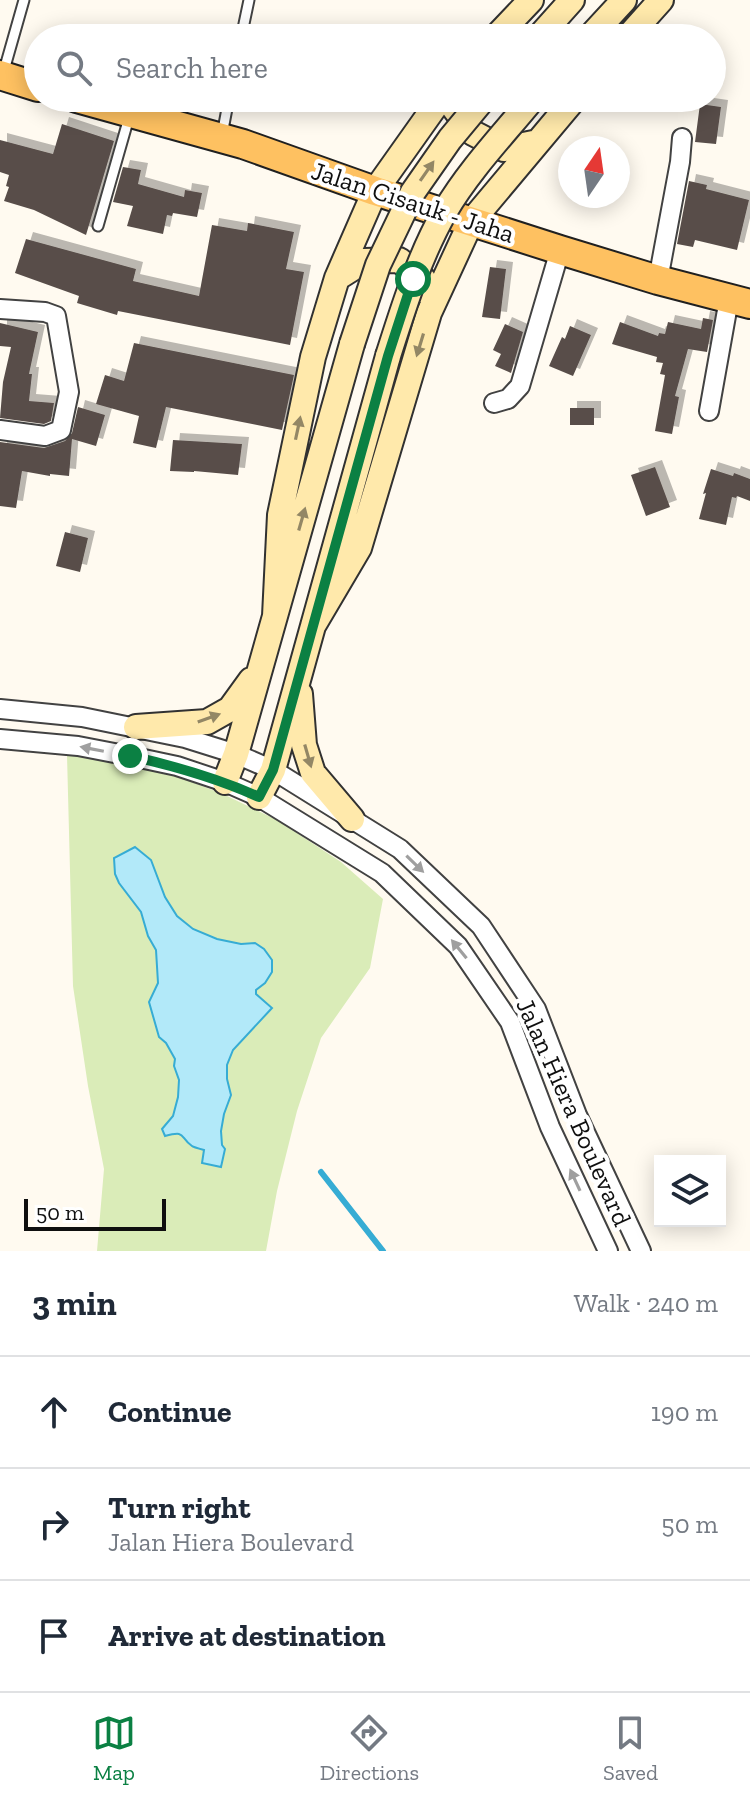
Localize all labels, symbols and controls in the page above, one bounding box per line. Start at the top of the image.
search box [24,24,726,112]
icon: search [52,46,96,90]
text: Search here [116,50,268,86]
north arrow [558,136,630,208]
street label: Jalan Cisauk - Jaha [308,154,519,250]
one-way arrow [419,161,435,181]
route start [395,261,431,297]
one-way arrow [413,334,426,358]
one-way arrow [293,415,305,440]
one-way arrow [297,506,309,531]
one-way arrow [198,711,222,723]
route end [112,738,148,774]
one-way arrow [79,742,104,754]
one-way arrow [302,745,315,769]
one-way arrow [406,854,425,872]
one-way arrow [451,939,468,959]
street label: Jalan Hiera Boulevard [509,993,639,1231]
map controls [654,1155,726,1227]
button: layers [654,1155,726,1227]
one-way arrow [568,1169,582,1192]
scale bar [24,1195,166,1231]
text: 50 m [36,1199,84,1226]
text: 3 min [32,1283,117,1324]
text: Walk · 240 m [574,1287,718,1319]
icon: ahead [32,1390,76,1434]
text: Continue [108,1394,232,1430]
text: 190 m [651,1396,718,1428]
text: Turn right [108,1490,250,1526]
icon: right [32,1502,76,1546]
text: 50 m [661,1508,718,1540]
text: Jalan Hiera Boulevard [108,1526,354,1558]
icon: arrive [32,1614,76,1658]
text: Arrive at destination [108,1618,385,1654]
tab: Map [92,1711,136,1786]
tab: Directions [320,1711,419,1786]
tab: Saved [603,1711,658,1786]

